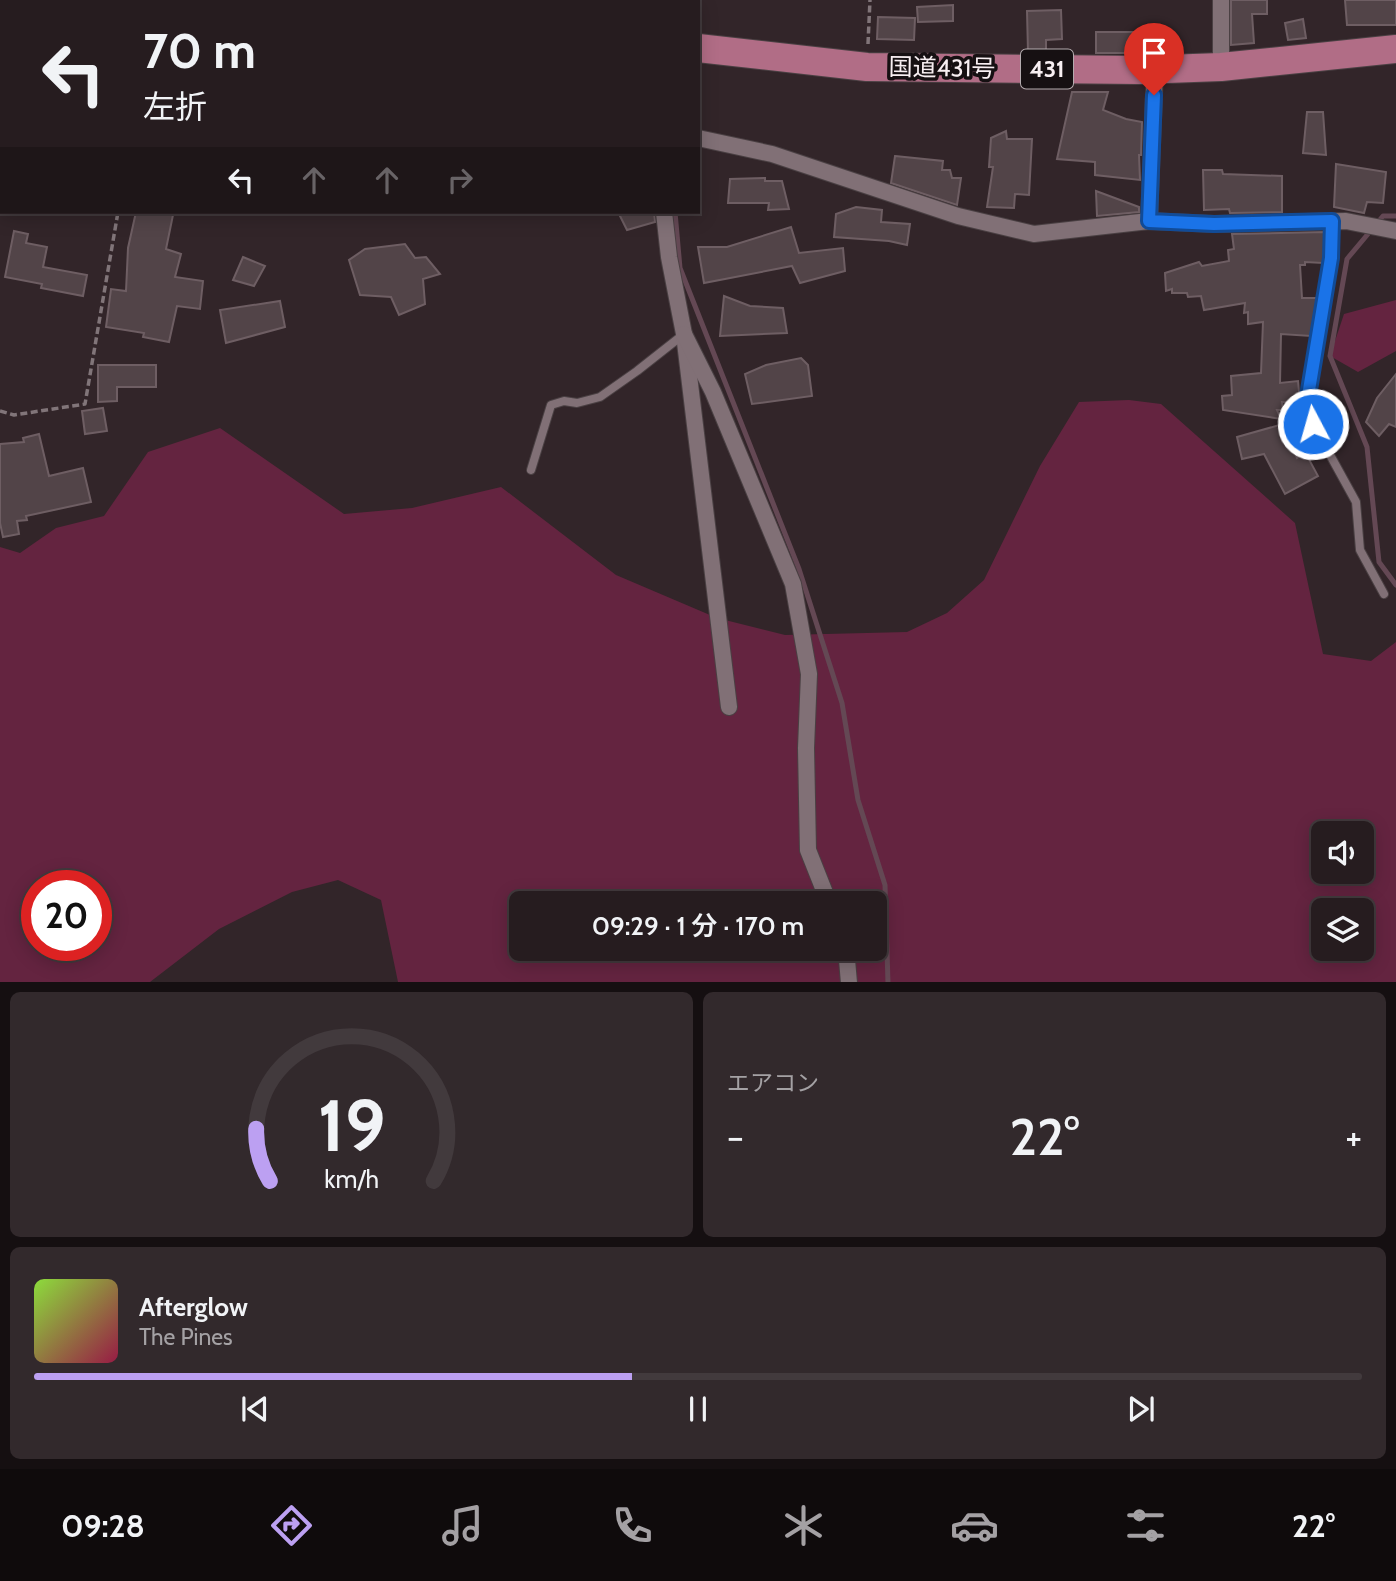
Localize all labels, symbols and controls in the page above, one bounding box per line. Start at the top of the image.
text: 70 m [143,21,256,80]
pin [1124,23,1184,95]
icon: left [28,28,119,119]
icon: arrive [1135,34,1173,72]
road number: 431 [1021,50,1073,88]
street label: 国道431号 [888,52,996,83]
text: 左折 [143,87,207,126]
icon: left [222,161,260,199]
icon: ahead [295,161,333,199]
icon: ahead [368,161,406,199]
icon: right [441,161,479,199]
position arrow [1276,387,1350,461]
map controls [1311,821,1374,961]
button: sound [1311,821,1374,884]
speed limit sign: 20 [21,870,112,961]
button: layers [1311,898,1374,961]
text: 09:29 · 1 分 · 170 m [592,910,804,942]
text: エアコン [727,1069,819,1097]
text: 19 [318,1081,385,1169]
text: 22° [1010,1105,1079,1168]
text: − [727,1113,744,1160]
text: + [1345,1113,1362,1160]
text: km/h [324,1163,379,1193]
text: Afterglow [139,1291,248,1323]
text: The Pines [139,1323,233,1351]
icon: previous [236,1390,274,1428]
icon: pause [679,1390,717,1428]
icon: next [1122,1390,1160,1428]
icon: directions [267,1501,316,1550]
icon: music [438,1501,487,1550]
icon: phone [608,1501,657,1550]
icon: climate [779,1501,828,1550]
icon: car [950,1501,999,1550]
icon: filters [1121,1501,1170,1550]
text: 09:28 [61,1506,145,1545]
text: 22° [1292,1506,1335,1545]

